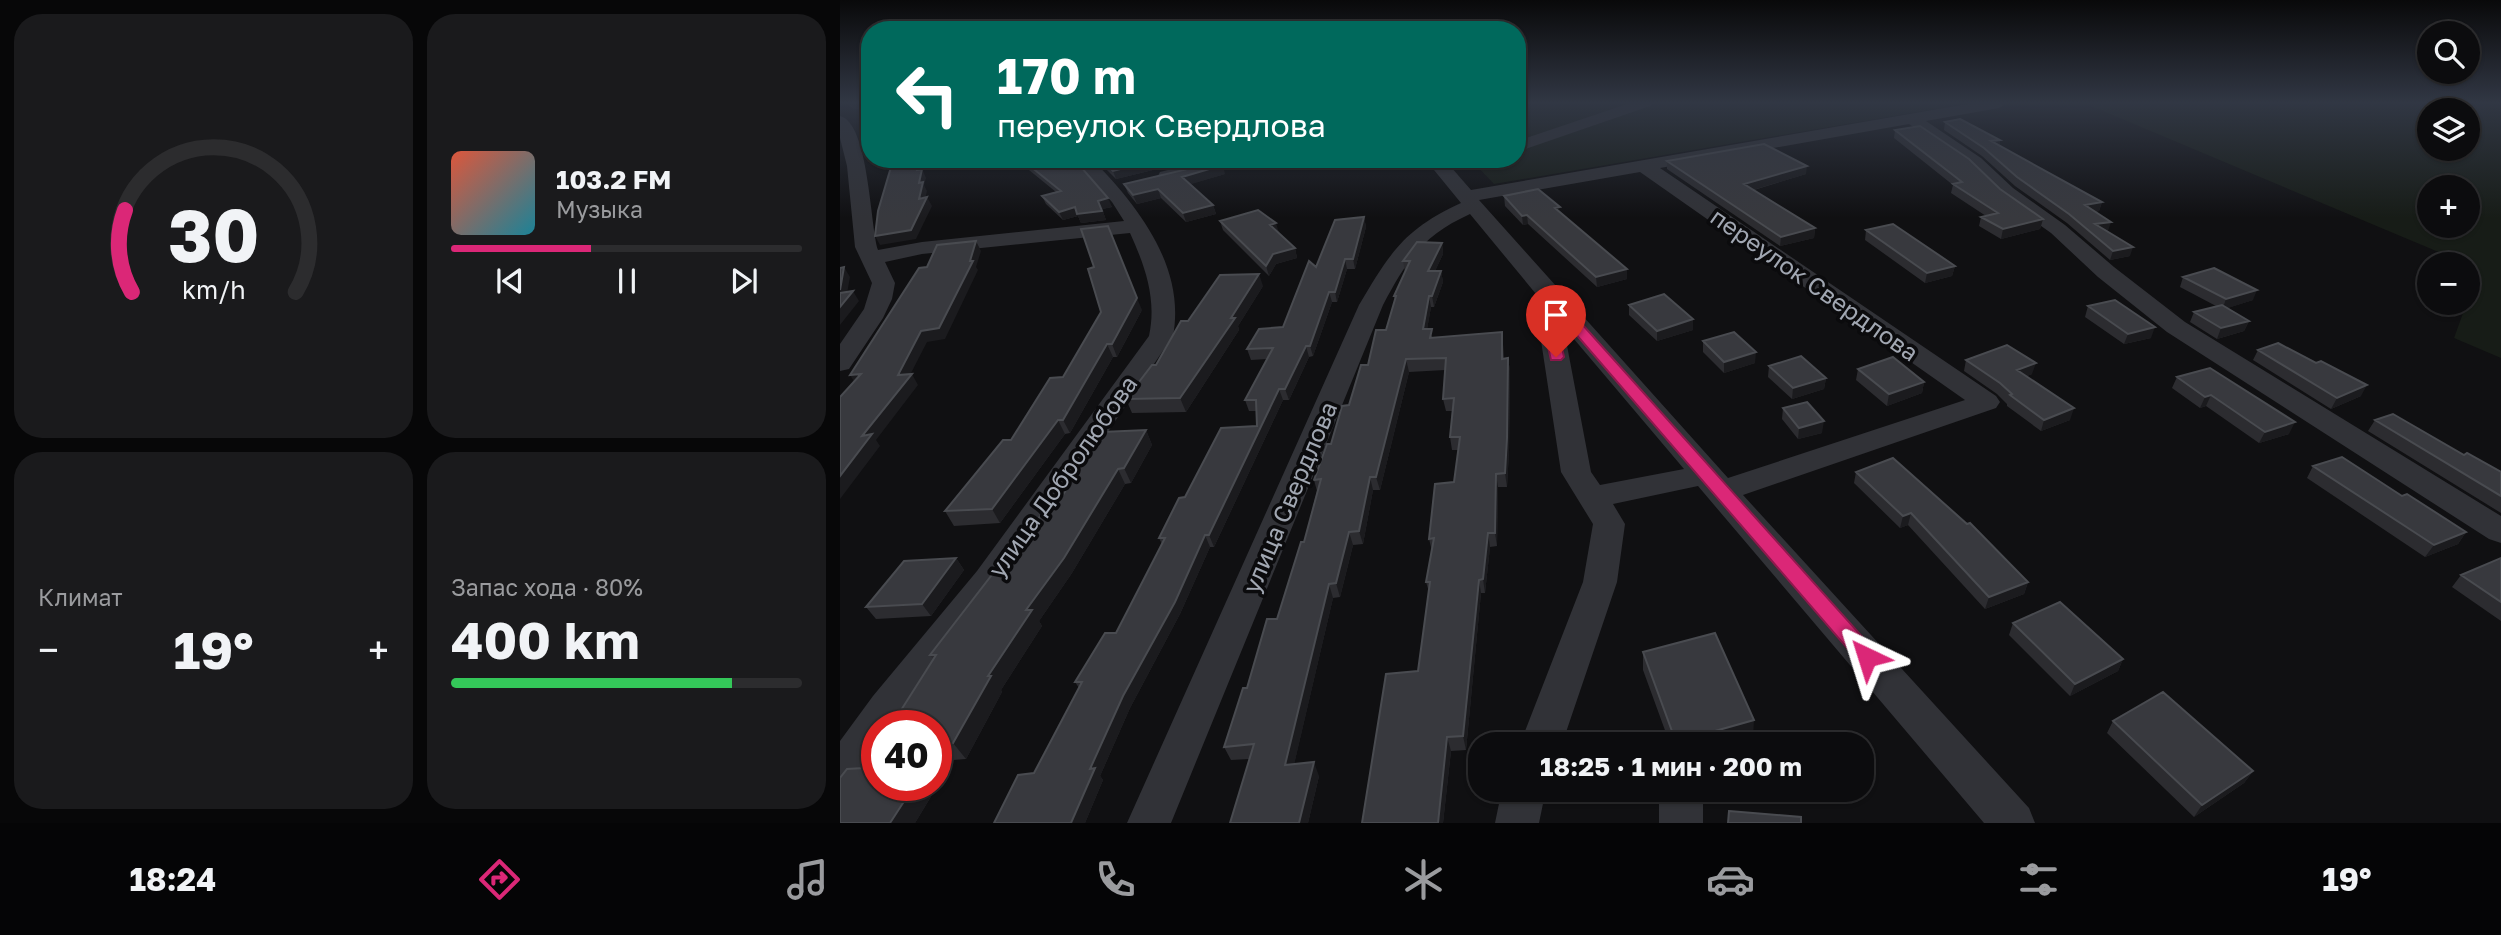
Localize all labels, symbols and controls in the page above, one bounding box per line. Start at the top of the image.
map controls [2417,21,2480,315]
button: search [2417,21,2480,84]
text: 170 m [997,46,1136,105]
icon: left [882,49,973,140]
button: layers [2417,98,2480,161]
text: переулок Свердлова [997,106,1326,144]
text: 103.2 FM [556,164,671,195]
button: + [2417,175,2480,238]
text: 30 [168,191,259,278]
text: Музыка [556,195,643,223]
street label: переулок Свердлова [1706,201,1924,367]
button: − [2417,252,2480,315]
icon: previous [491,262,529,300]
icon: pause [608,262,646,300]
icon: next [725,262,763,300]
text: km/h [182,274,245,305]
pin [1526,285,1586,357]
icon: arrive [1537,296,1575,334]
street label: улица Добролюбова [981,370,1143,582]
street label: улица Свердлова [1236,397,1342,597]
text: Запас хода · 80% [451,573,643,601]
text: Климат [38,583,123,611]
text: 400 km [451,608,640,670]
text: 19° [173,618,254,680]
position arrow [1830,620,1904,694]
text: − [38,627,59,672]
text: + [368,627,389,672]
speed limit sign: 40 [861,710,952,801]
text: 18:25 · 1 мин · 200 m [1540,751,1802,782]
icon: directions [475,855,524,904]
icon: music [783,855,832,904]
icon: phone [1091,855,1140,904]
icon: climate [1399,855,1448,904]
icon: car [1706,855,1755,904]
icon: filters [2014,855,2063,904]
text: 18:24 [129,860,216,898]
text: 19° [2322,860,2371,898]

